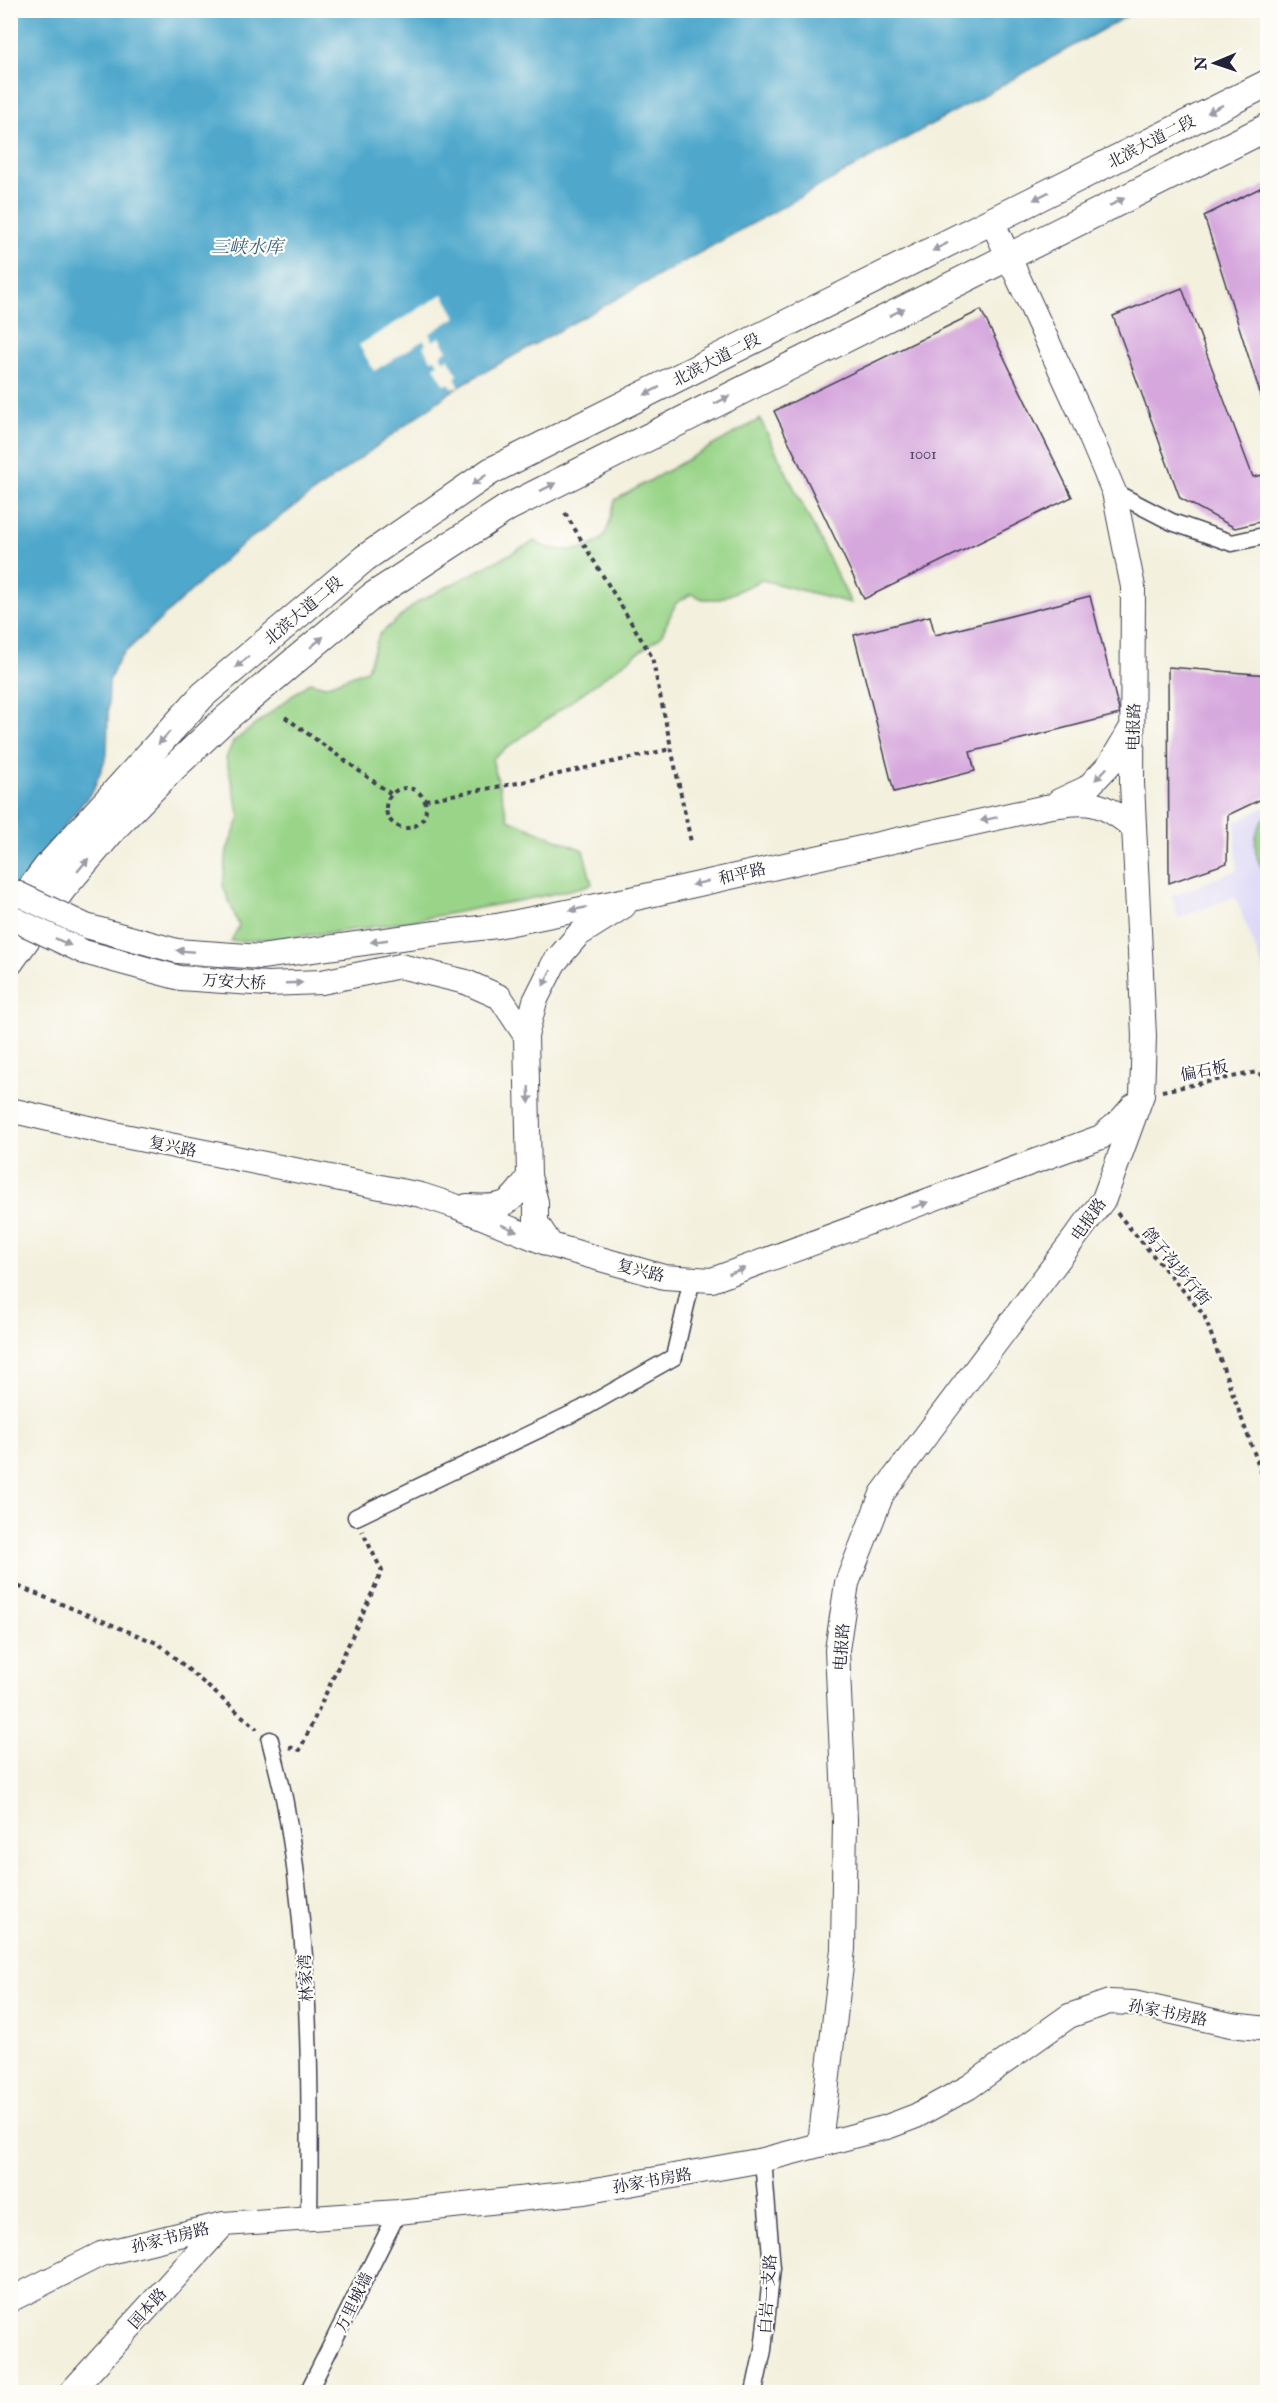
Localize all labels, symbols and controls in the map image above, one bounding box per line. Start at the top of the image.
north arrow [1185,33,1245,93]
text: N [1191,56,1210,71]
one-way arrow [1207,104,1224,114]
street label: 北滨大道二段 [1104,111,1198,172]
one-way arrow [1032,192,1049,201]
one-way arrow [1108,197,1125,207]
water label: 三峡水库 [211,236,286,258]
one-way arrow [931,242,948,252]
one-way arrow [888,308,905,317]
street label: 北滨大道二段 [669,329,763,390]
one-way arrow [644,386,661,395]
one-way arrow [714,395,731,404]
house number: 1001 [909,446,937,463]
one-way arrow [471,474,487,485]
one-way arrow [540,482,557,492]
street label: 北滨大道二段 [260,572,346,649]
one-way arrow [309,636,325,649]
one-way arrow [234,656,250,669]
street label: 电报路 [1124,703,1143,751]
one-way arrow [158,730,171,745]
one-way arrow [1094,766,1108,781]
one-way arrow [980,815,999,825]
one-way arrow [76,858,89,873]
street label: 和平路 [717,859,768,888]
one-way arrow [691,879,710,888]
one-way arrow [569,905,588,914]
one-way arrow [370,936,389,946]
one-way arrow [55,937,72,947]
one-way arrow [176,946,195,956]
one-way arrow [543,969,552,986]
street label: 万安大桥 [202,970,266,993]
one-way arrow [285,978,304,987]
street label: 偏石板 [1179,1057,1229,1084]
one-way arrow [524,1085,533,1104]
street label: 复兴路 [148,1133,198,1160]
street label: 电报路 [1067,1194,1110,1244]
one-way arrow [911,1199,929,1209]
one-way arrow [501,1223,519,1233]
street label: 鸽子沟步行街 [1138,1223,1215,1309]
street label: 复兴路 [615,1255,666,1286]
one-way arrow [728,1266,746,1275]
street label: 电报路 [830,1622,853,1672]
street label: 林家湾 [295,1954,316,2002]
street label: 孙家书房路 [1127,1996,1209,2029]
street label: 孙家书房路 [611,2164,693,2197]
street label: 孙家书房路 [129,2219,211,2256]
street label: 白岩一支路 [755,2253,780,2335]
street label: 万里城墙 [331,2269,376,2335]
street label: 国本路 [124,2284,170,2333]

